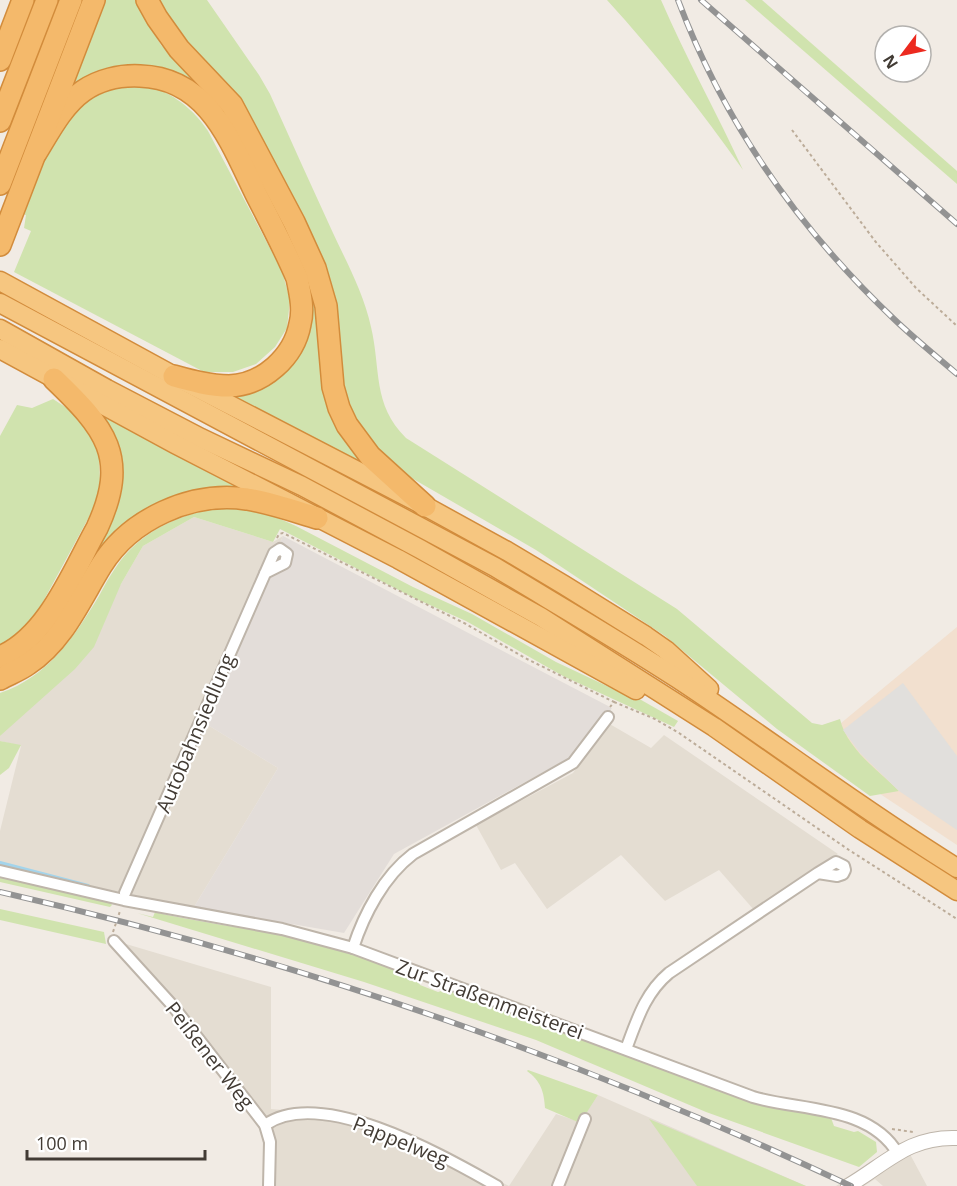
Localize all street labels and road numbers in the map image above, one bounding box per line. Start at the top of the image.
street label: Autobahnsiedlung [149,649,241,817]
street label: Zur Straßenmeisterei [393,953,587,1045]
street label: Peißener Weg [160,996,261,1114]
street label: Pappelweg [349,1109,453,1173]

